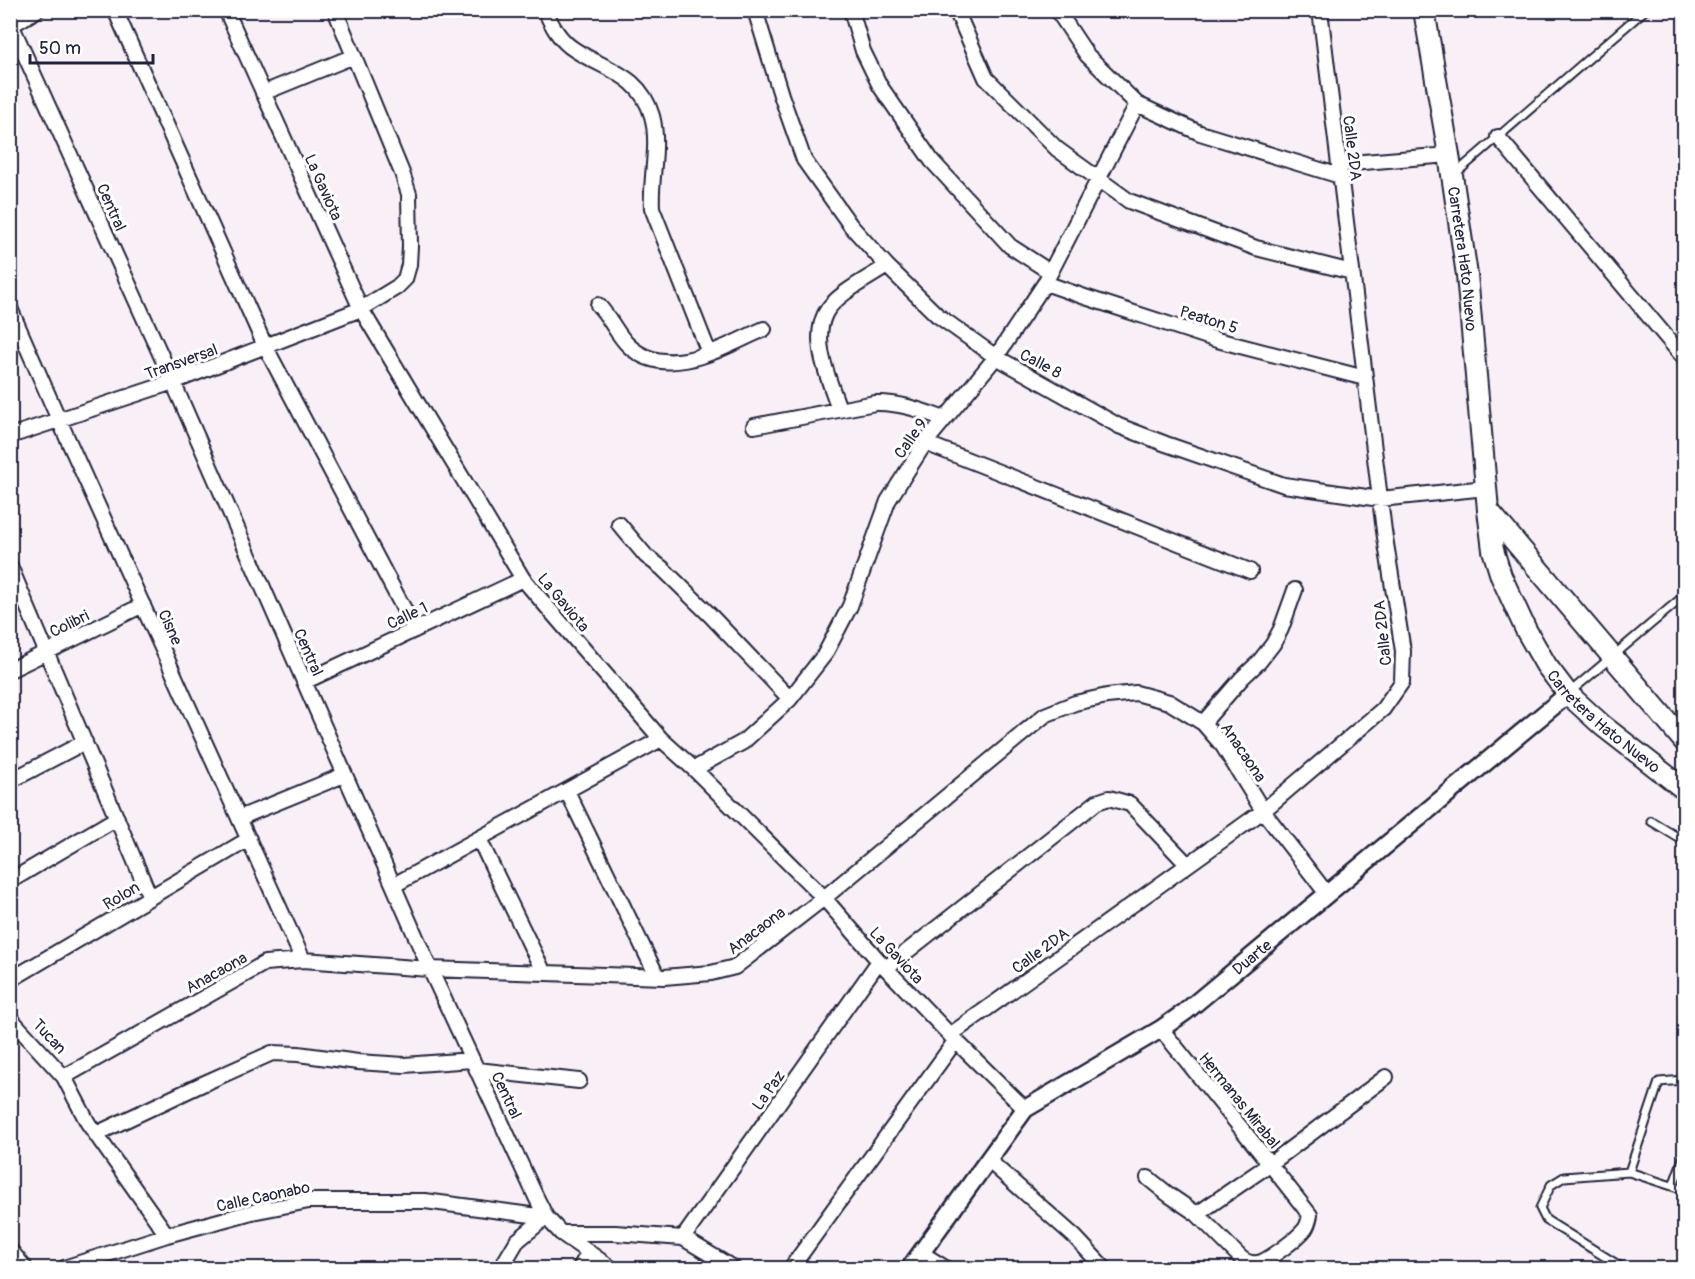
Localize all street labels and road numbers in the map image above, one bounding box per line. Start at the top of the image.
street label: Calle 2DA [1338,114,1366,182]
street label: La Gaviota [300,151,347,224]
street label: Central [92,181,130,234]
street label: Carretera Hato Nuevo [1443,185,1481,332]
street label: Peaton 5 [1177,302,1240,338]
street label: Transversal [142,340,221,384]
street label: Calle 8 [1016,345,1065,383]
street label: Calle 9 [890,415,932,463]
street label: La Gaviota [533,569,594,636]
street label: Calle 1 [384,598,431,634]
street label: Calle 2DA [1370,599,1396,667]
street label: Colibri [46,606,93,642]
street label: Cisne [153,607,187,648]
street label: Central [289,626,327,679]
street label: Carretera Hato Nuevo [1542,666,1664,778]
street label: Anacaona [1216,719,1270,786]
street label: Rolon [100,877,143,915]
street label: Anacaona [724,903,790,959]
street label: La Gaviota [865,923,928,988]
street label: Calle 2DA [1008,923,1073,978]
street label: Duarte [1228,935,1276,980]
street label: Anacaona [182,948,251,998]
street label: Tucan [28,1015,70,1058]
street label: Hermanas Mirabal [1194,1048,1284,1153]
street label: La Paz [748,1067,790,1114]
street label: Central [487,1069,526,1122]
street label: Calle Caonabo [215,1177,312,1217]

